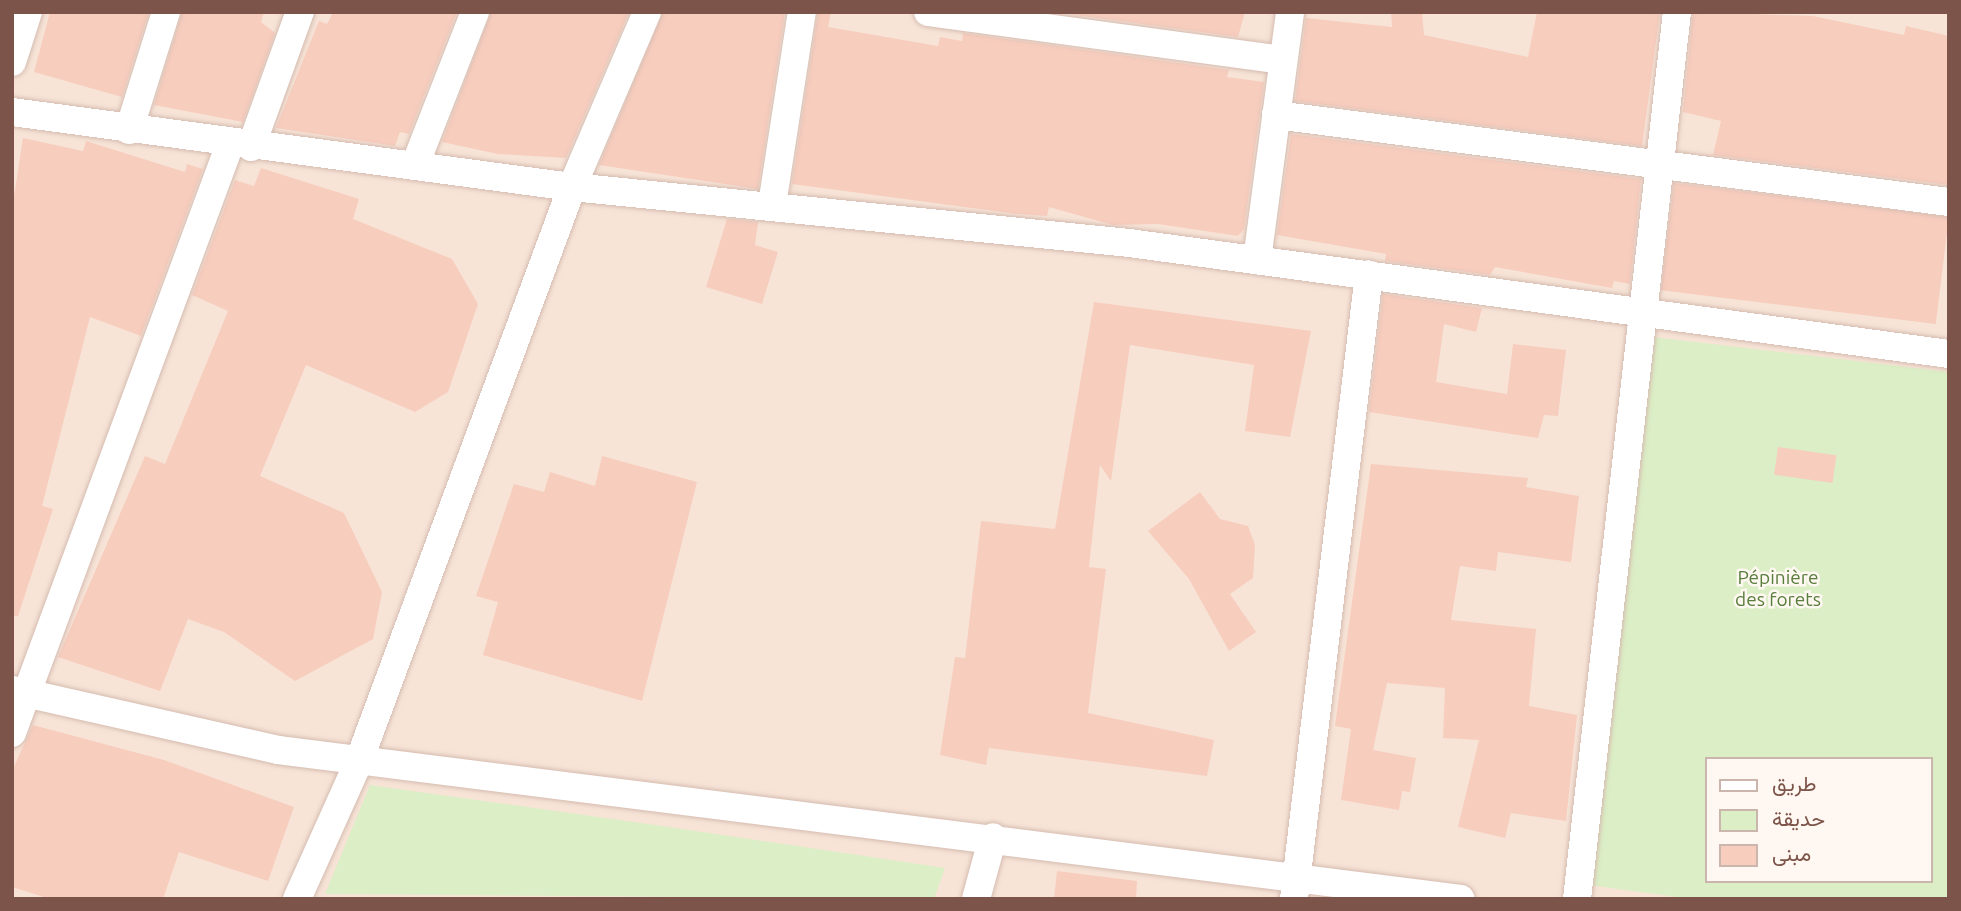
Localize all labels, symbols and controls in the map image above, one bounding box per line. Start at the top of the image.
park label: Pépinière des forets [1735,567,1821,611]
legend [1706,757,1933,883]
text: طريق [1772,771,1817,795]
text: حديقة [1772,806,1825,830]
text: مبنى [1772,841,1811,865]

